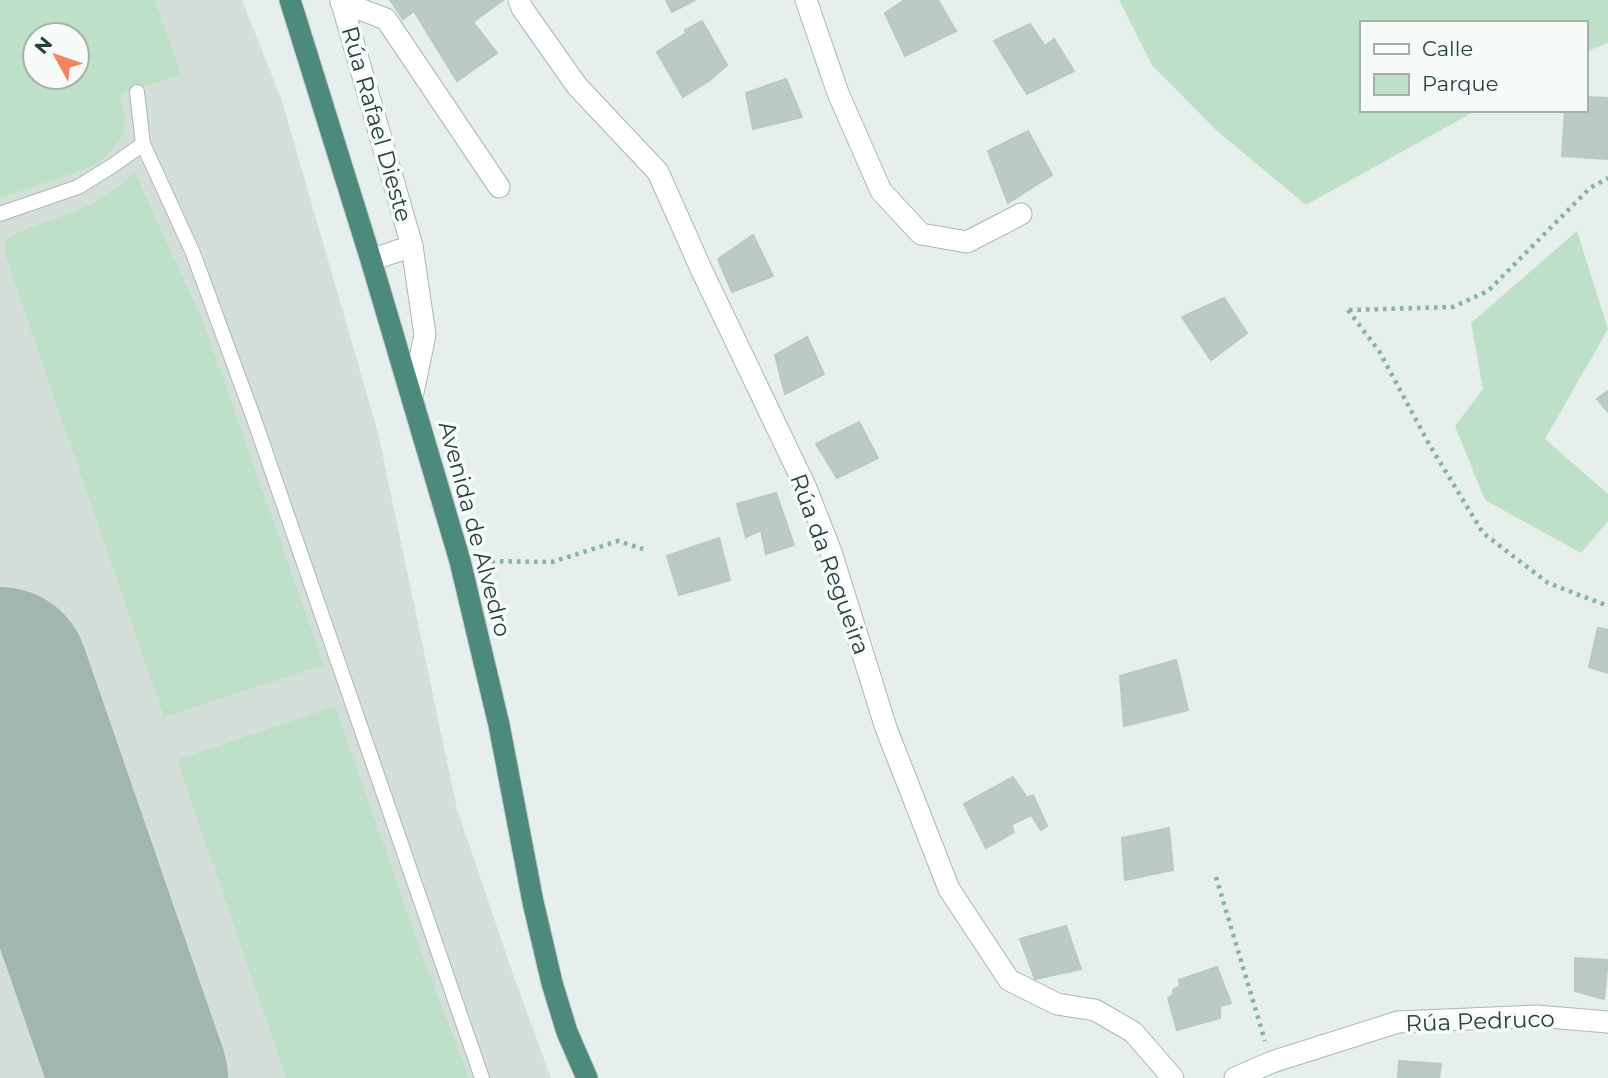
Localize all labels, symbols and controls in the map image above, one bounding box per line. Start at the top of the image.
north arrow [21,21,91,91]
legend [1360,21,1587,112]
street label: Rúa Rafael Dieste [336,23,418,225]
text: N [30,32,57,59]
text: Calle [1422,36,1473,61]
text: Parque [1422,71,1498,96]
street label: Avenida de Alvedro [433,418,517,640]
street label: Rúa da Regueira [784,470,876,658]
street label: Rúa Pedruco [1405,1004,1555,1038]

